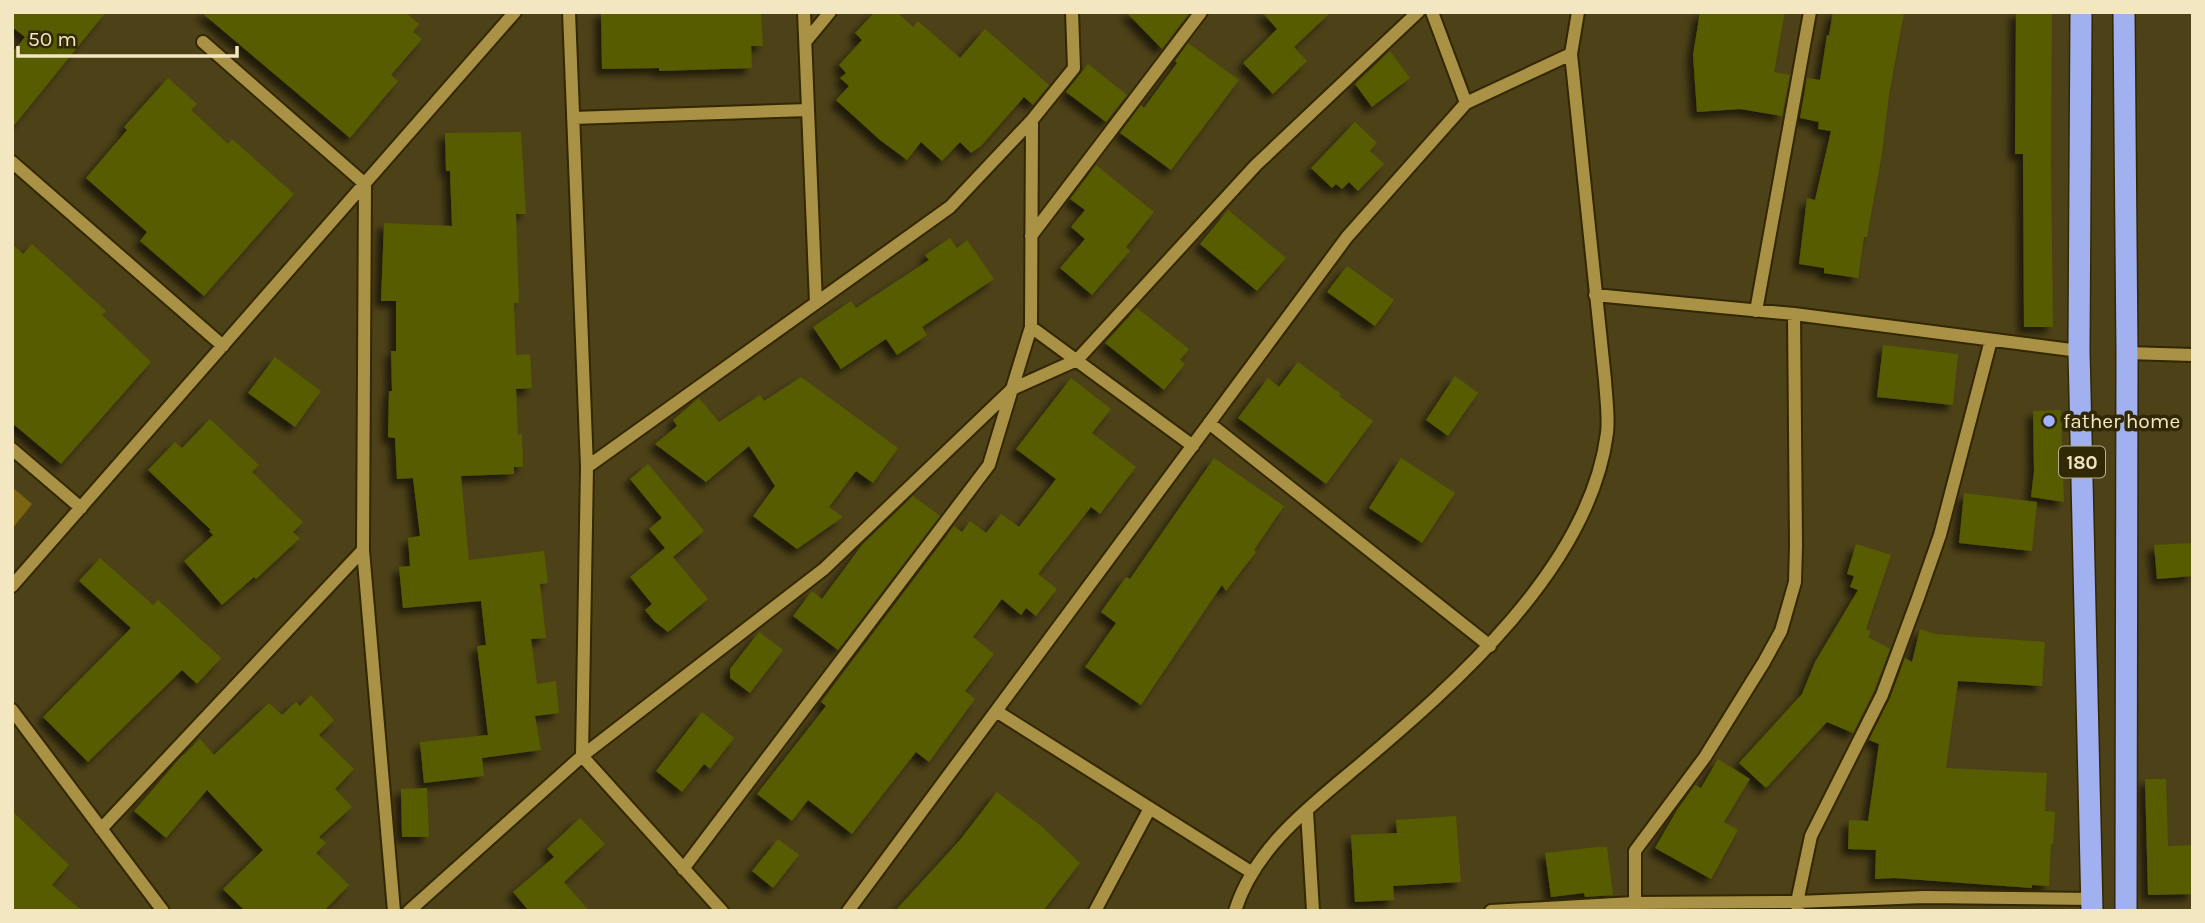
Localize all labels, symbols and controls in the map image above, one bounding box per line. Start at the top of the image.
scale bar [18,14,236,58]
text: 50 m [28,27,77,51]
place label: father home [2063,409,2180,433]
marker: father home [2041,413,2057,429]
road number: 180 [2059,446,2105,477]

